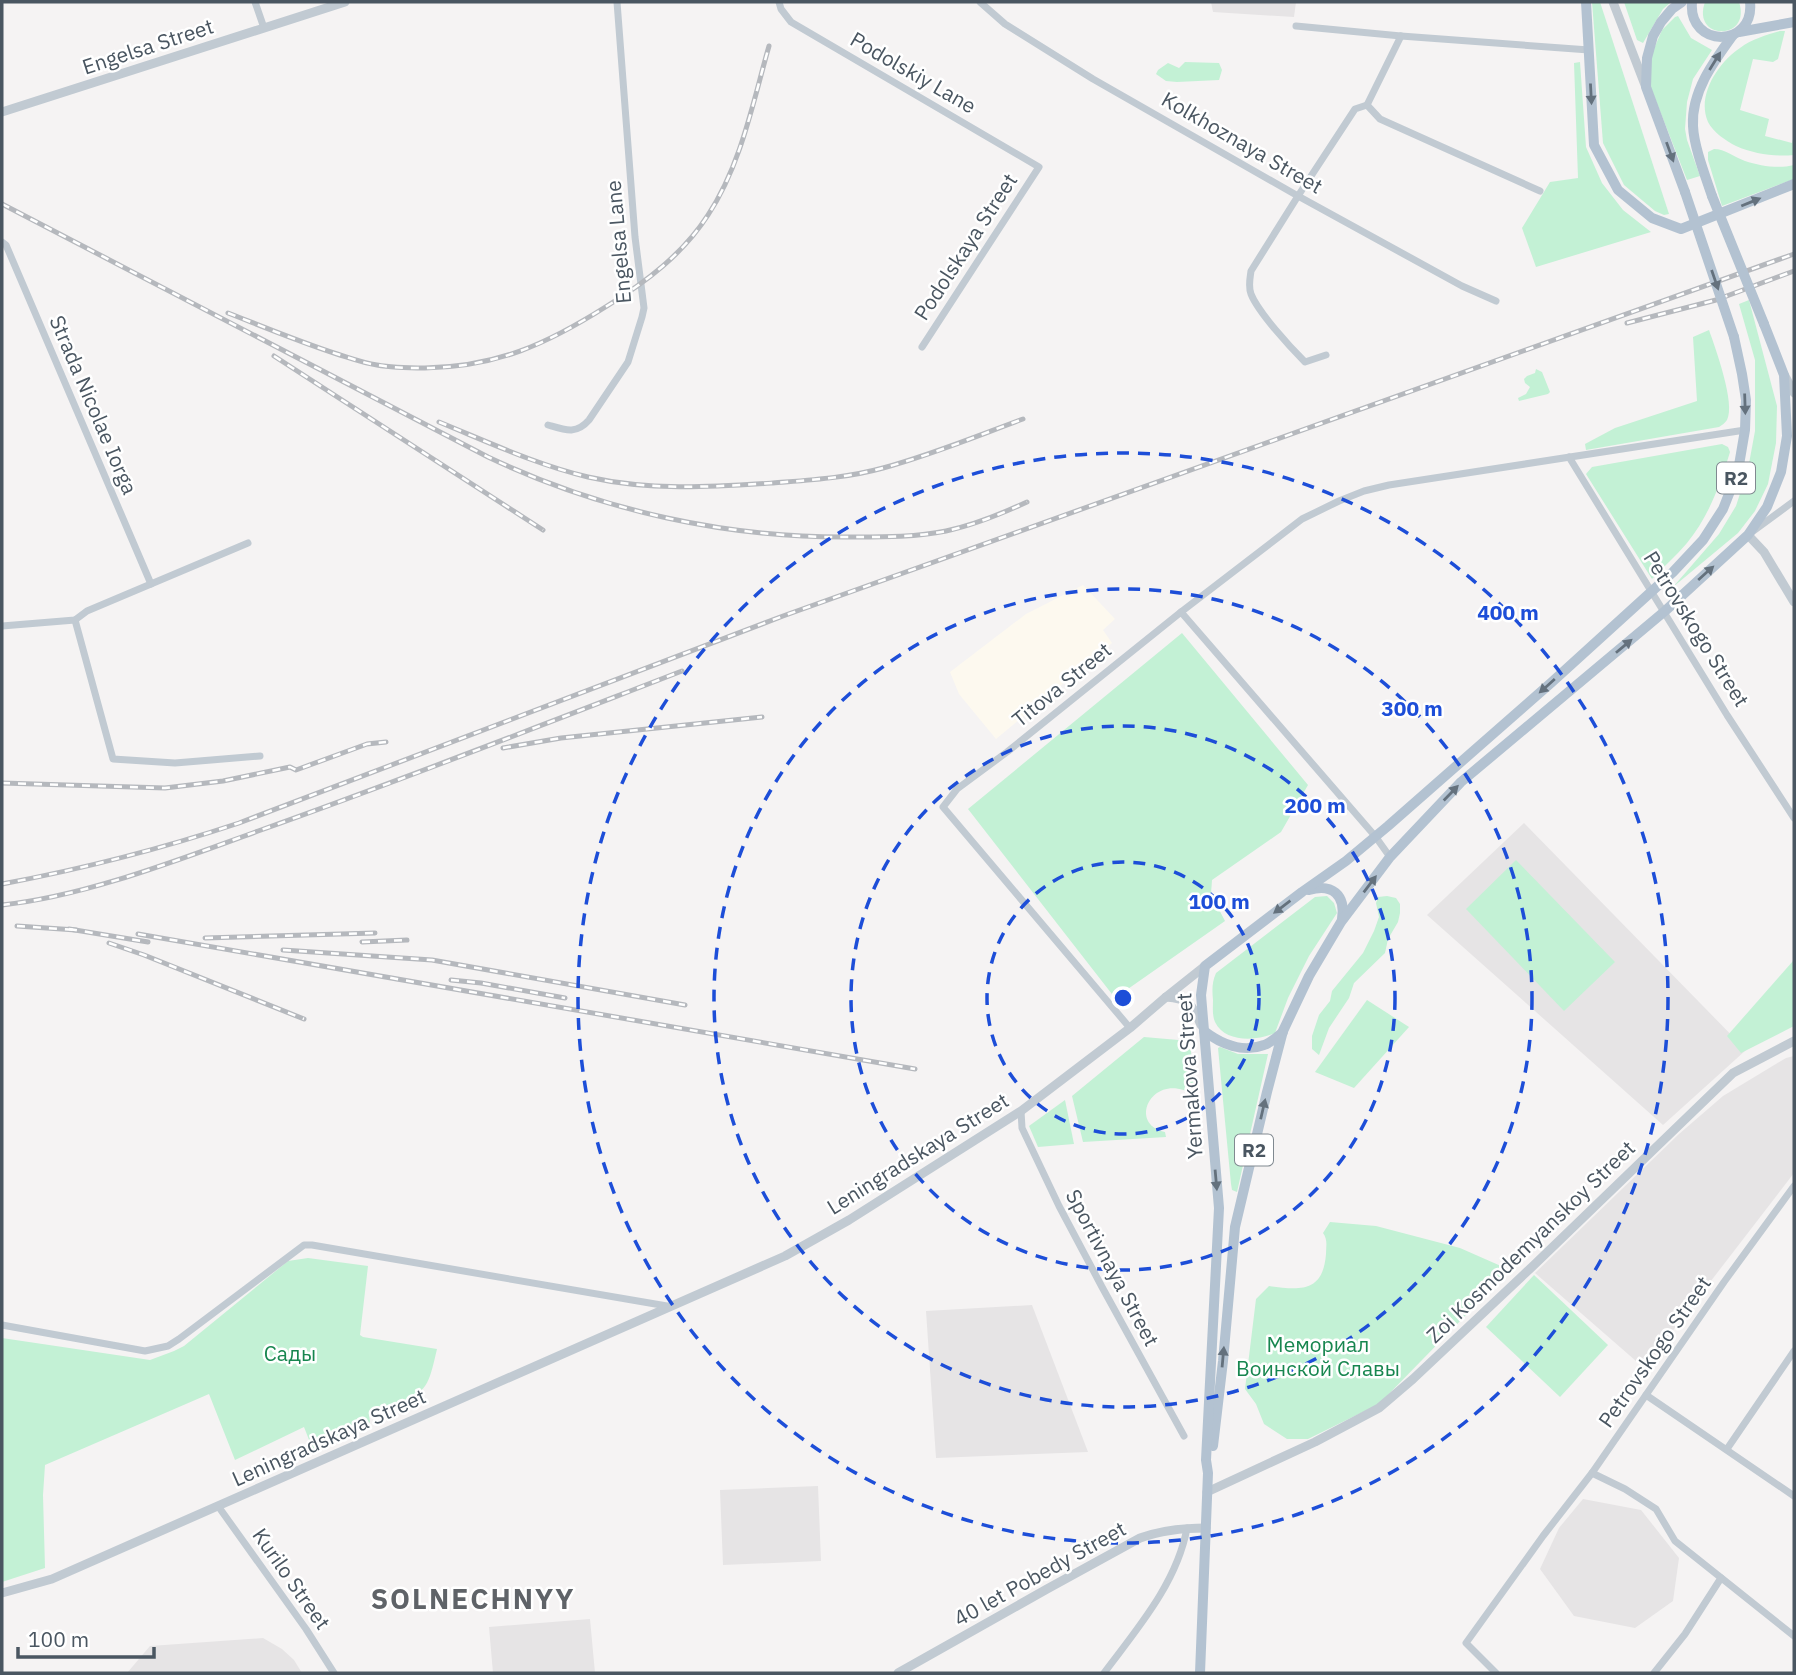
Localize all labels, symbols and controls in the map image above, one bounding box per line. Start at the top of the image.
street label: Engelsa Street [79,12,217,80]
street label: Podolskiy Lane [845,25,982,119]
one-way arrow [1709,52,1722,71]
one-way arrow [1586,84,1597,106]
street label: Kolkhoznaya Street [1157,85,1328,200]
one-way arrow [1665,141,1676,162]
street label: Podolskaya Street [907,168,1023,325]
street label: Engelsa Lane [599,179,637,305]
one-way arrow [1740,196,1761,207]
one-way arrow [1710,269,1720,290]
street label: Strada Nicolae Iorga [44,311,144,498]
one-way arrow [1739,393,1750,415]
road number: R2 [1717,463,1755,494]
street label: Petrovskogo Street [1638,545,1756,712]
one-way arrow [1697,566,1714,582]
text: 400 m [1477,598,1539,626]
street label: Titova Street [1006,636,1117,733]
one-way arrow [1616,639,1633,654]
one-way arrow [1538,678,1556,694]
text: 300 m [1381,694,1443,722]
one-way arrow [1442,785,1458,802]
text: 200 m [1284,791,1346,819]
one-way arrow [1363,875,1378,893]
text: 100 m [1188,887,1250,915]
one-way arrow [1273,900,1291,914]
centre of rings [1111,986,1135,1010]
street label: Yermakova Street [1169,992,1209,1160]
street label: Leningradskaya Street [821,1086,1014,1220]
one-way arrow [1258,1098,1269,1120]
road number: R2 [1235,1134,1273,1166]
street label: Zoi Kosmodemyanskoy Street [1420,1134,1641,1349]
one-way arrow [1211,1170,1222,1192]
street label: Sportivnaya Street [1060,1184,1166,1351]
street label: Petrovskogo Street [1591,1270,1717,1433]
park label: Мемориал Воинской Славы [1236,1330,1400,1382]
park label: Сады [264,1339,316,1367]
one-way arrow [1218,1346,1229,1368]
street label: Leningradskaya Street [227,1382,430,1492]
street label: 40 let Pobedy Street [948,1514,1131,1632]
street label: Kurilo Street [247,1522,337,1635]
district label: SOLNECHNYY [371,1580,575,1617]
scale bar [18,1616,154,1660]
text: 100 m [28,1625,89,1653]

